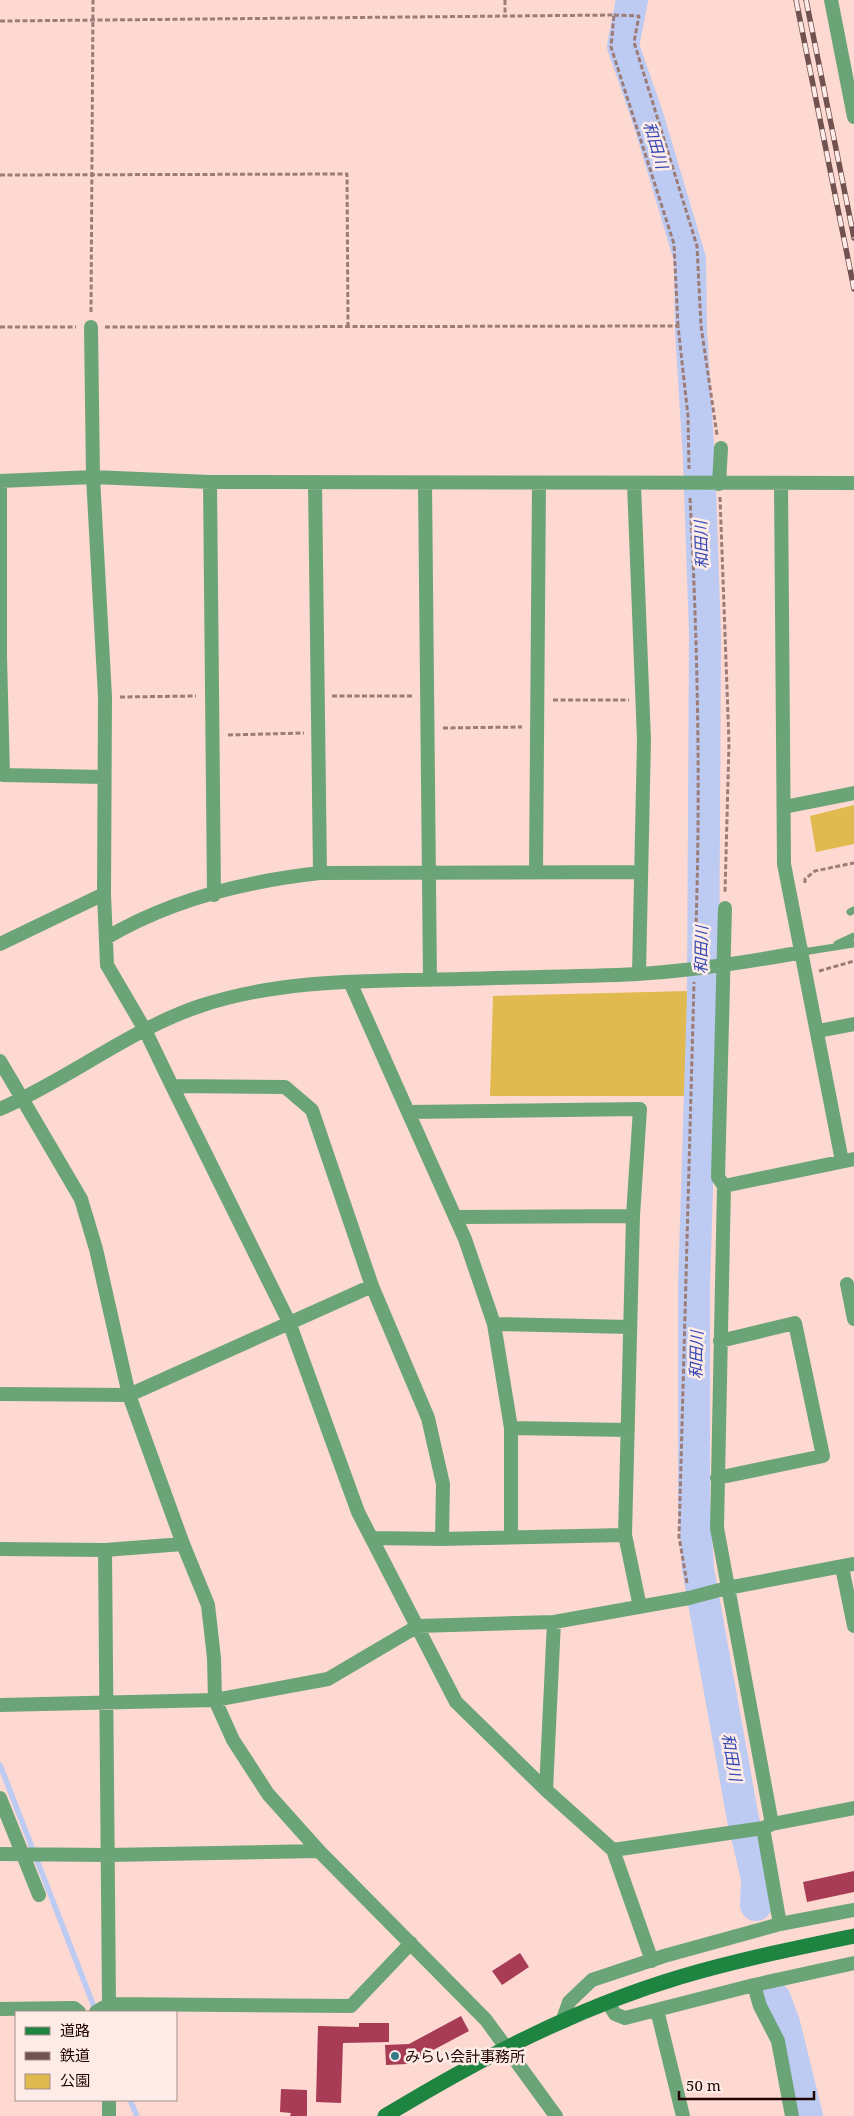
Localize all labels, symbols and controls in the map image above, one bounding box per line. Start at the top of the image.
water label: 和田川 [638,119,674,173]
water label: 和田川 [689,519,713,569]
water label: 和田川 [690,924,712,974]
water label: 和田川 [685,1329,707,1379]
water label: 和田川 [717,1731,747,1785]
legend [15,2011,178,2101]
text: 道路 [60,2020,90,2040]
text: 鉄道 [60,2045,90,2065]
place label: みらい会計事務所 [405,2046,525,2066]
marker: みらい会計事務所 [389,2050,401,2062]
scale bar [679,2068,814,2100]
text: 公園 [60,2070,90,2090]
text: 50 m [686,2075,721,2095]

